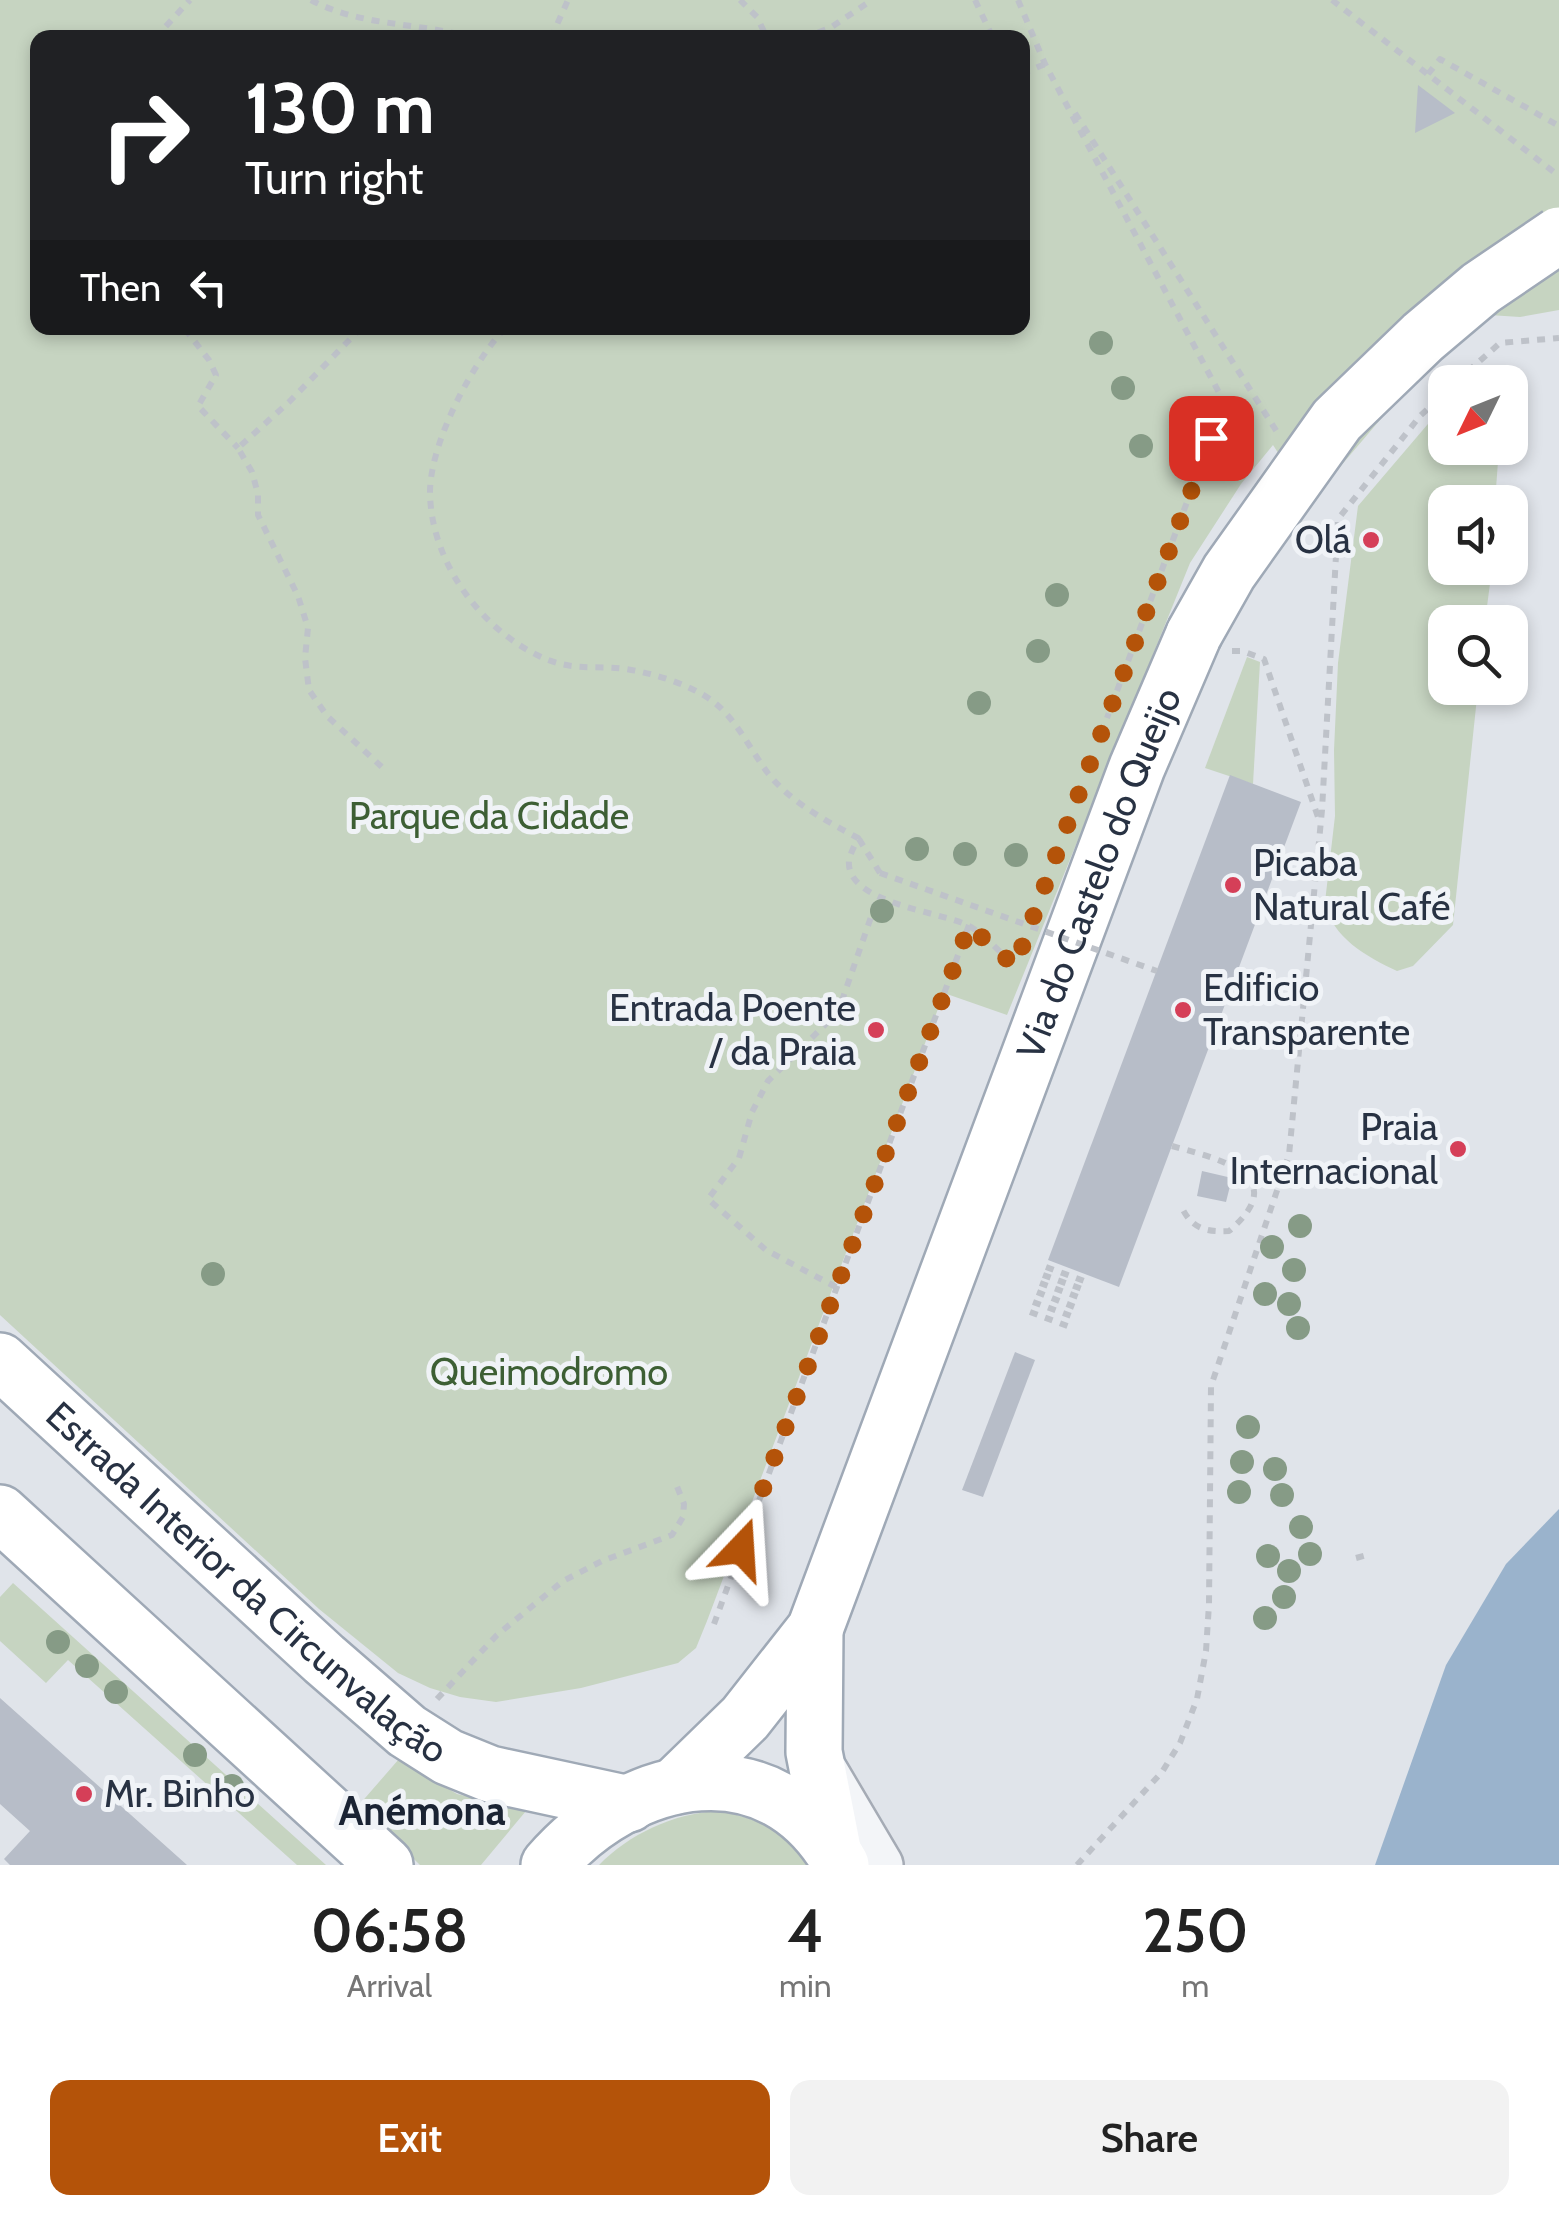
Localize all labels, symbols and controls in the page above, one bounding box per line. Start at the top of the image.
text: 130 m [245,65,435,151]
icon: right [80,70,210,200]
text: Turn right [245,151,424,205]
icon: left [181,260,236,315]
text: Then [80,264,161,311]
north arrow [1428,365,1528,465]
map controls [1428,365,1528,705]
pin [1169,396,1254,481]
icon: arrive [1184,411,1239,466]
button: sound [1428,485,1528,585]
place label: Olá [1295,516,1351,563]
marker: Olá [1360,529,1382,551]
button: search [1428,605,1528,705]
street label: Via do Castelo do Queijo [1006,680,1191,1066]
park label: Parque da Cidade [349,792,629,839]
place label: Picaba Natural Café [1253,839,1451,930]
marker: Picaba Natural Café [1222,874,1244,896]
place label: Edificio Transparente [1203,964,1410,1055]
place label: Entrada Poente / da Praia [609,984,856,1075]
marker: Edificio Transparente [1172,999,1194,1021]
marker: Entrada Poente / da Praia [865,1019,887,1041]
place label: Praia Internacional [1229,1103,1438,1194]
marker: Praia Internacional [1447,1138,1469,1160]
park label: Queimodromo [430,1348,668,1395]
street label: Estrada Interior da Circunvalação [37,1392,456,1773]
position arrow [689,1497,793,1601]
place label: Mr. Binho [104,1770,255,1817]
marker: Mr. Binho [73,1783,95,1805]
district label: Anémona [338,1786,506,1835]
text: 06:58 [311,1894,468,1967]
text: 4 [787,1894,823,1967]
text: 250 [1142,1894,1248,1967]
text: Arrival [347,1966,432,2005]
text: min [779,1966,832,2005]
text: m [1181,1966,1209,2005]
button: Exit [50,2080,770,2195]
button: Share [790,2080,1509,2195]

